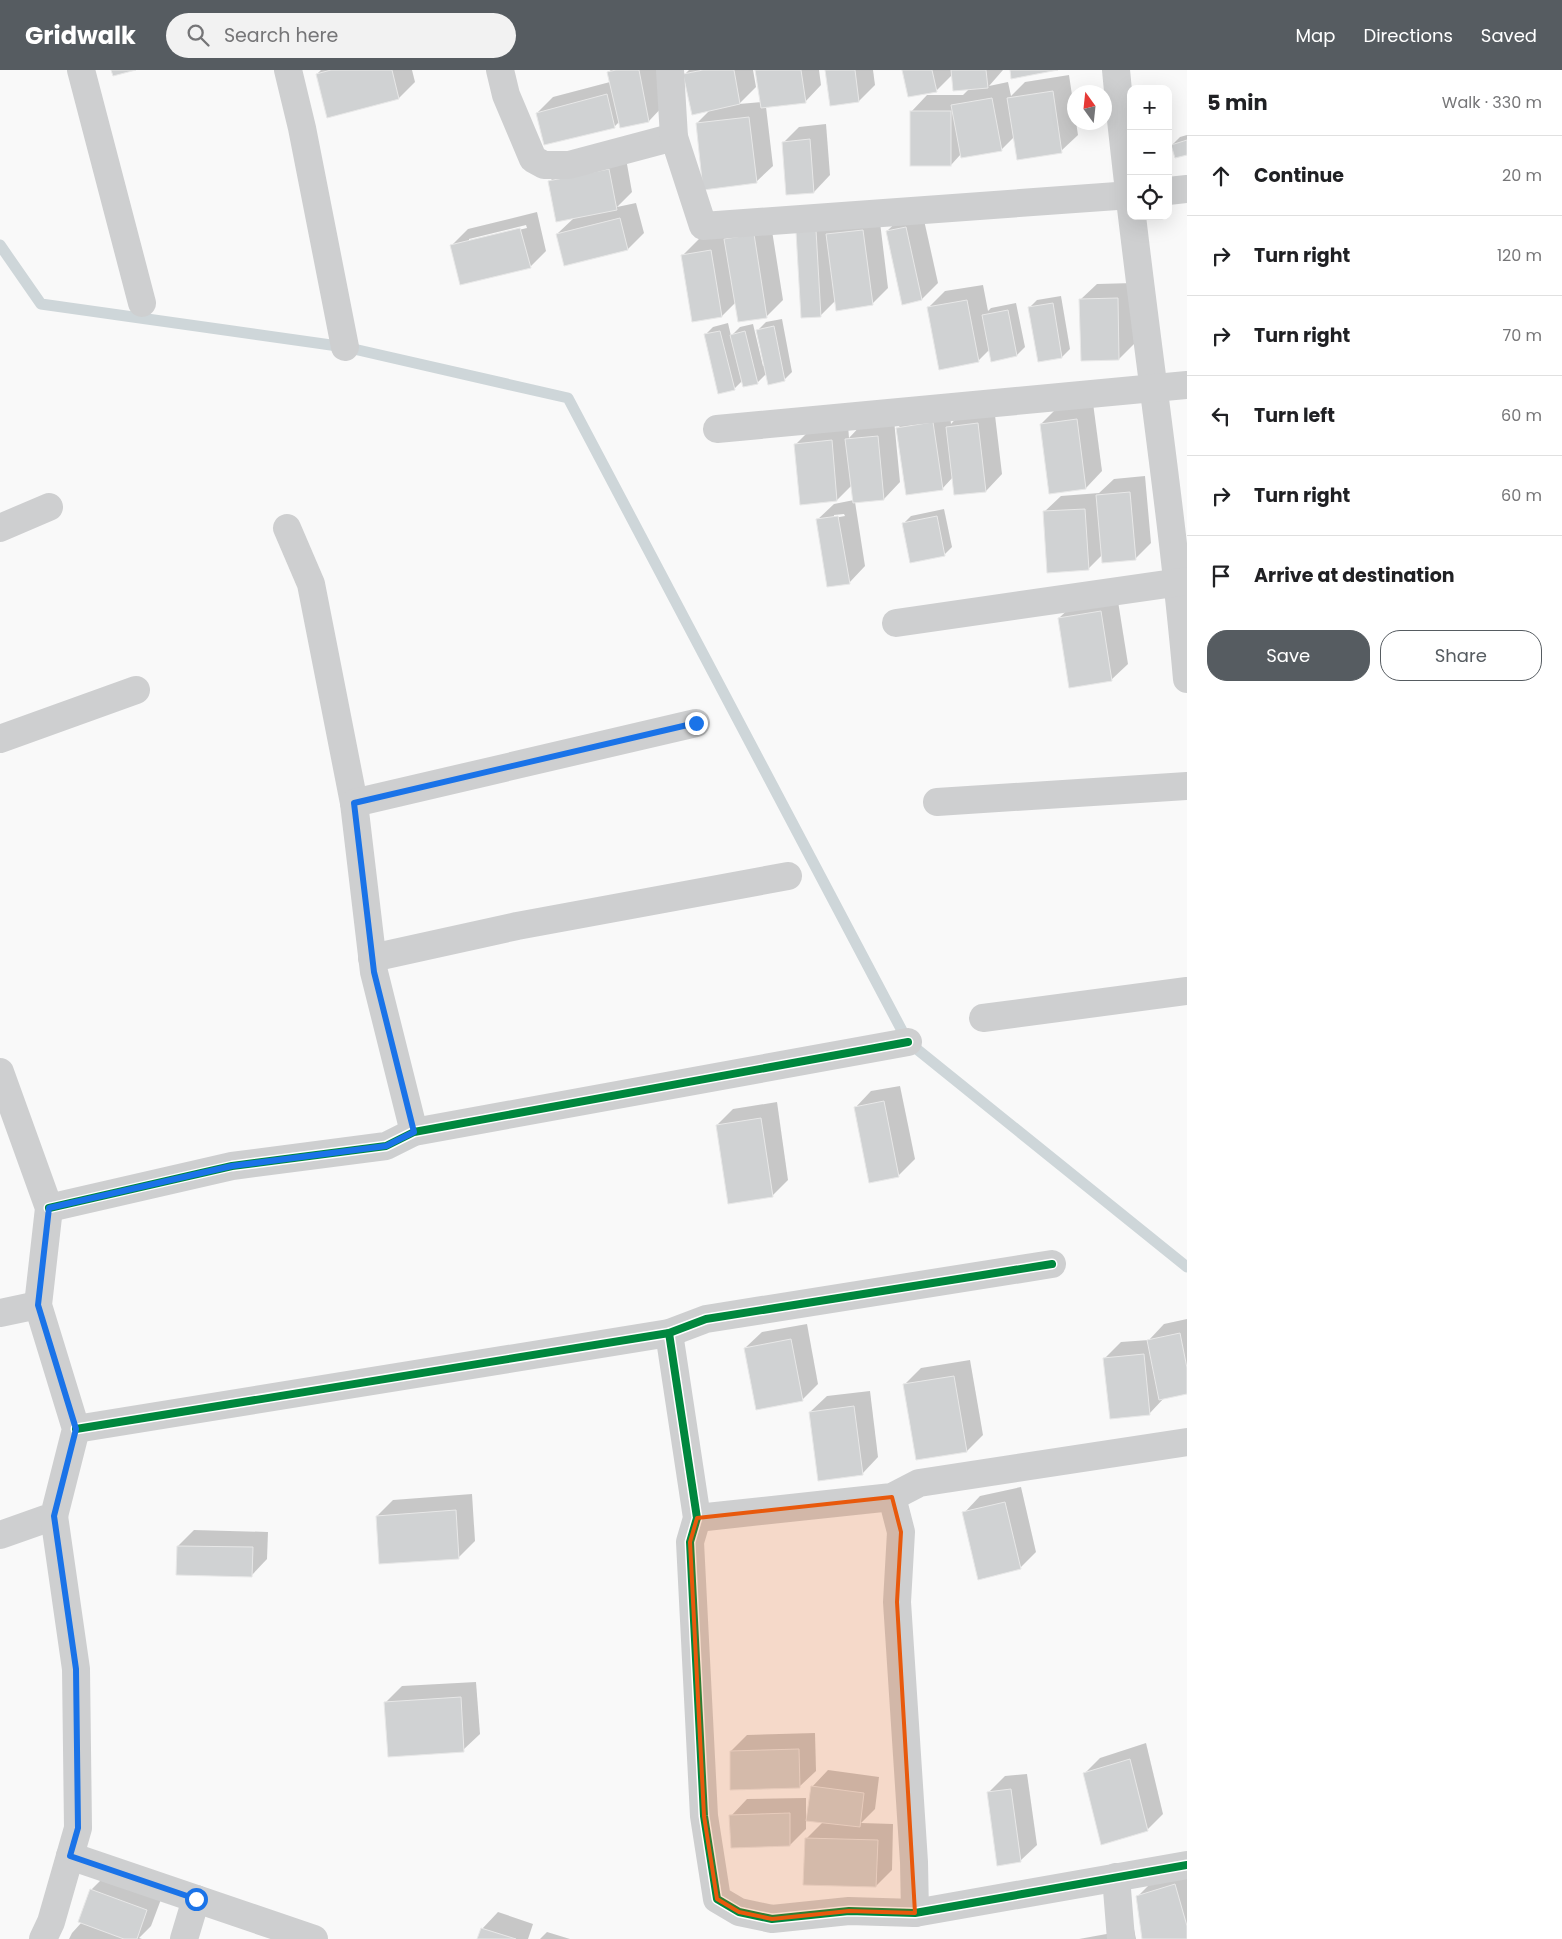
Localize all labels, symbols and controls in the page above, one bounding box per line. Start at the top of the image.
search box [166,13,516,58]
text: Gridwalk [25,19,136,52]
icon: search [184,21,212,49]
text: Search here [224,22,338,49]
text: Map [1296,23,1335,48]
text: Directions [1363,23,1453,48]
text: Saved [1481,23,1537,48]
north arrow [1067,85,1112,130]
map controls [1127,85,1172,220]
button: + [1127,85,1172,130]
text: 5 min [1207,88,1268,117]
text: Walk · 330 m [1442,91,1542,114]
button: − [1127,130,1172,175]
icon: ahead [1207,162,1235,190]
text: Continue [1254,162,1344,189]
text: 20 m [1502,164,1542,187]
button: locate [1127,175,1172,220]
icon: right [1207,242,1235,270]
text: Turn right [1254,242,1350,269]
text: 120 m [1497,244,1542,267]
icon: right [1207,322,1235,350]
text: Turn right [1254,322,1350,349]
text: 70 m [1502,324,1542,347]
icon: left [1207,402,1235,430]
text: Turn left [1254,402,1335,429]
text: 60 m [1501,404,1542,427]
icon: right [1207,482,1235,510]
text: Turn right [1254,482,1350,509]
text: 60 m [1501,484,1542,507]
icon: arrive [1207,562,1235,590]
text: Arrive at destination [1254,562,1455,589]
button: Save [1207,630,1370,681]
button: Share [1380,630,1542,681]
route end [685,712,708,735]
route start [185,1888,208,1911]

